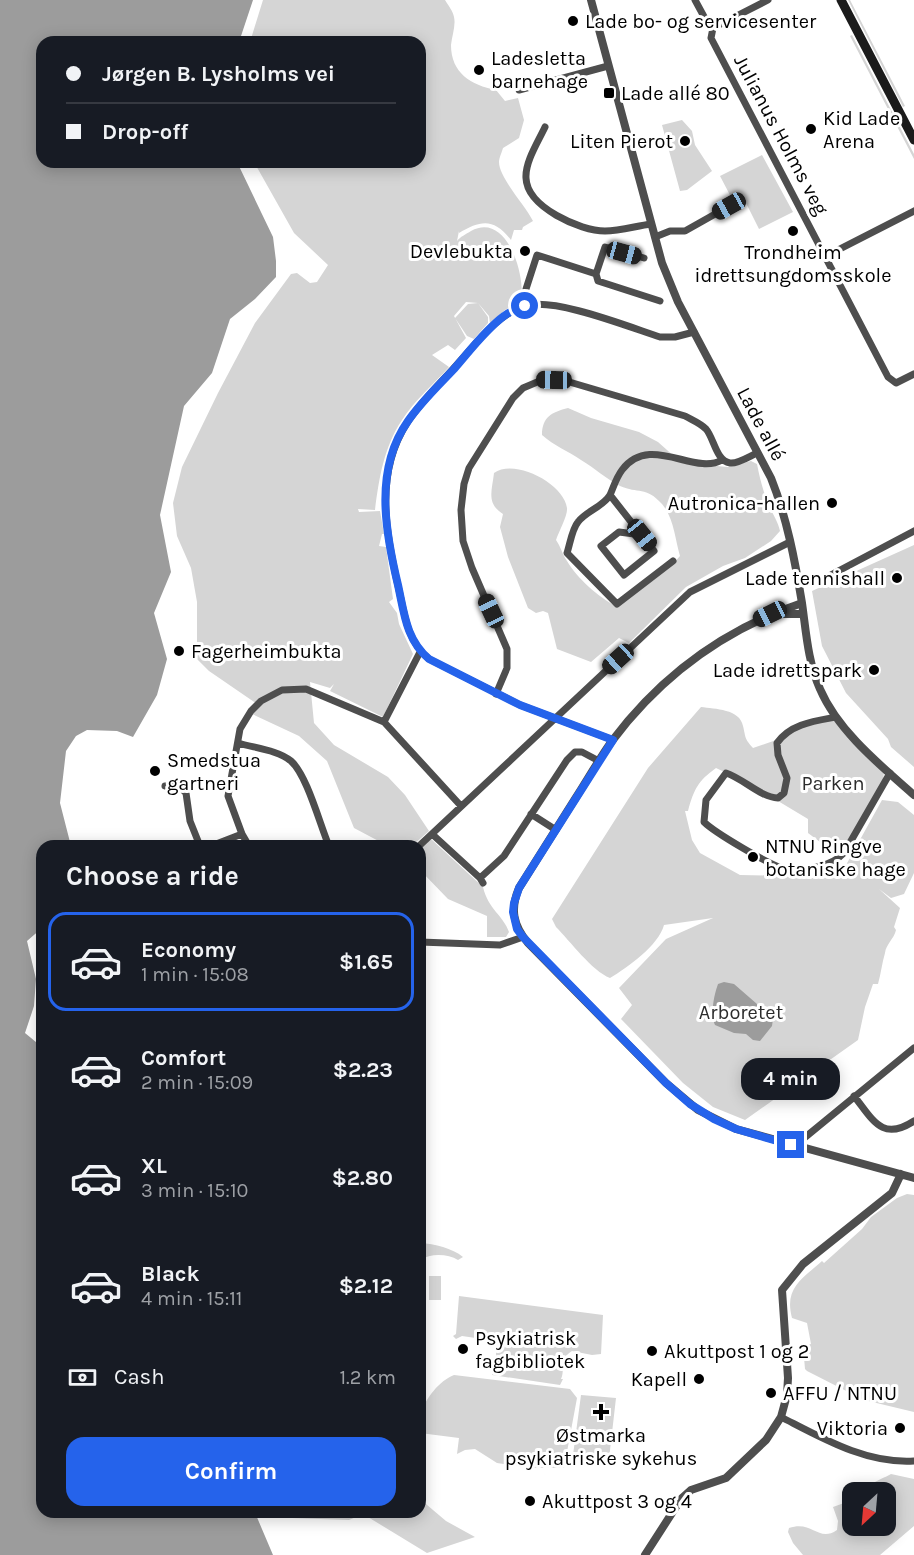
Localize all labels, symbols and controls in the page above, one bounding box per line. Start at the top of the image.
place label: Lade bo- og servicesenter [585,10,817,33]
marker: Lade bo- og servicesenter [566,14,580,28]
place label: Ladesletta barnehage [491,47,588,93]
street label: Julianus Holms veg [729,51,833,219]
text: Jørgen B. Lysholms vei [102,61,335,87]
marker: Ladesletta barnehage [472,63,486,77]
place label: Lade allé 80 [621,82,730,105]
marker: Lade allé 80 [602,86,616,100]
place label: Kid Lade Arena [823,107,900,153]
text: Drop-off [102,119,188,145]
marker: Kid Lade Arena [804,122,818,136]
place label: Liten Pierot [570,130,673,153]
marker: Liten Pierot [678,134,692,148]
car [709,189,749,223]
marker: Trondheim idrettsungdomsskole [786,224,800,238]
place label: Devlebukta [410,240,513,263]
car [604,240,644,266]
place label: Trondheim idrettsungdomsskole [695,241,891,287]
marker: Devlebukta [518,244,532,258]
route start [511,292,538,319]
car [536,371,572,389]
street label: Lade allé [732,383,790,465]
place label: Autronica-hallen [668,492,820,515]
marker: Autronica-hallen [825,496,839,510]
car [624,515,660,555]
place label: Lade tennishall [745,567,885,590]
marker: Lade tennishall [890,571,904,585]
car [475,591,507,631]
car [750,598,790,630]
place label: Fagerheimbukta [191,640,342,663]
car [599,640,637,678]
marker: Fagerheimbukta [172,644,186,658]
place label: Lade idrettspark [713,659,862,682]
marker: Lade idrettspark [867,663,881,677]
place label: Smedstua gartneri [167,749,261,795]
marker: Smedstua gartneri [148,764,162,778]
park label: Parken [802,772,864,795]
place label: NTNU Ringve botaniske hage [765,835,906,881]
marker: NTNU Ringve botaniske hage [746,850,760,864]
text: Choose a ride [66,860,239,892]
icon: car [69,935,123,989]
text: Economy [141,937,236,963]
text: $1.65 [339,949,393,975]
text: 1 min · 15:08 [141,963,249,986]
park label: Arboretet [699,1001,784,1024]
icon: car [69,1043,123,1097]
text: Comfort [141,1045,226,1071]
text: $2.23 [333,1057,393,1083]
callout: 4 min [742,1058,840,1100]
text: 4 min [763,1067,818,1090]
text: 2 min · 15:09 [141,1071,253,1094]
route end [777,1131,804,1158]
icon: car [69,1151,123,1205]
text: XL [141,1153,167,1179]
text: $2.80 [332,1165,393,1191]
text: 3 min · 15:10 [141,1179,248,1202]
icon: car [69,1259,123,1313]
text: Black [141,1261,200,1287]
text: $2.12 [339,1273,393,1299]
text: 4 min · 15:11 [141,1287,242,1310]
place label: Psykiatrisk fagbibliotek [475,1327,585,1373]
place label: Akuttpost 1 og 2 [664,1340,809,1363]
marker: Psykiatrisk fagbibliotek [456,1342,470,1356]
marker: Akuttpost 1 og 2 [645,1344,659,1358]
icon: cash [66,1361,99,1394]
text: Cash [114,1364,164,1390]
text: 1.2 km [340,1366,396,1389]
place label: Kapell [631,1368,687,1391]
marker: Kapell [692,1372,706,1386]
place label: AFFU / NTNU [783,1382,897,1405]
marker: AFFU / NTNU [764,1386,778,1400]
marker: Østmarka psykiatriske sykehus [592,1403,610,1421]
place label: Viktoria [817,1417,888,1440]
marker: Viktoria [893,1421,907,1435]
place label: Østmarka psykiatriske sykehus [505,1424,697,1470]
button: Confirm [66,1437,396,1506]
north arrow [842,1482,896,1536]
map controls [842,1482,896,1536]
place label: Akuttpost 3 og 4 [542,1490,692,1513]
marker: Akuttpost 3 og 4 [523,1494,537,1508]

